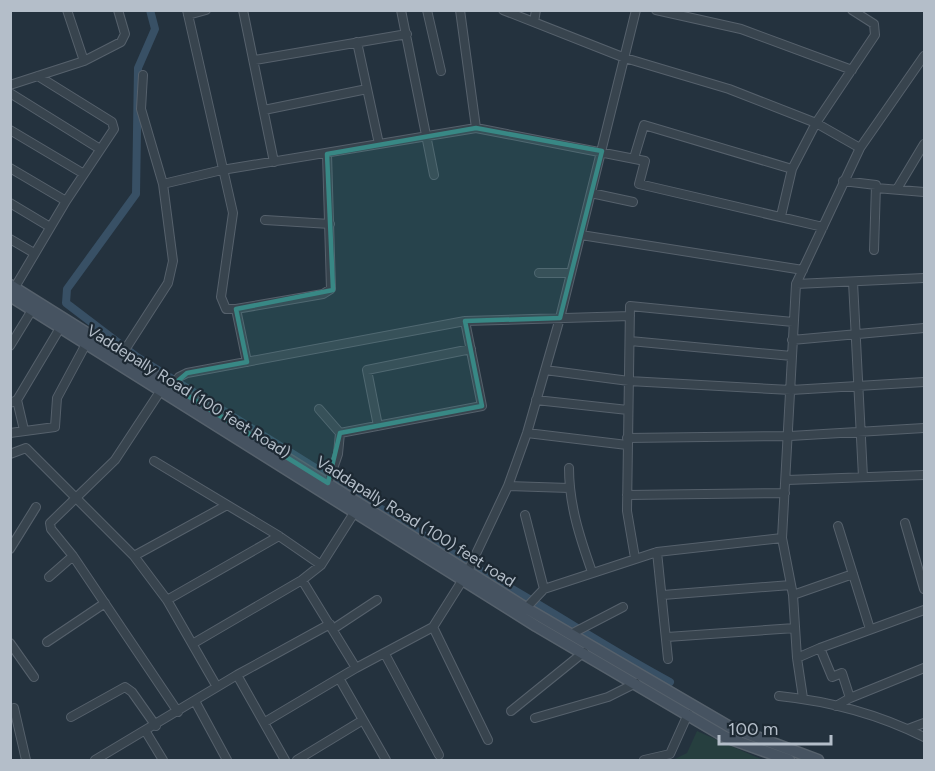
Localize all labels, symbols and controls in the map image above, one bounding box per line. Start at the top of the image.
street label: Vaddepally Road (100 feet Road) [83,321,294,462]
street label: Vaddapally Road (100) feet road [313,452,519,591]
scale bar [719,708,832,746]
text: 100 m [728,718,778,740]

